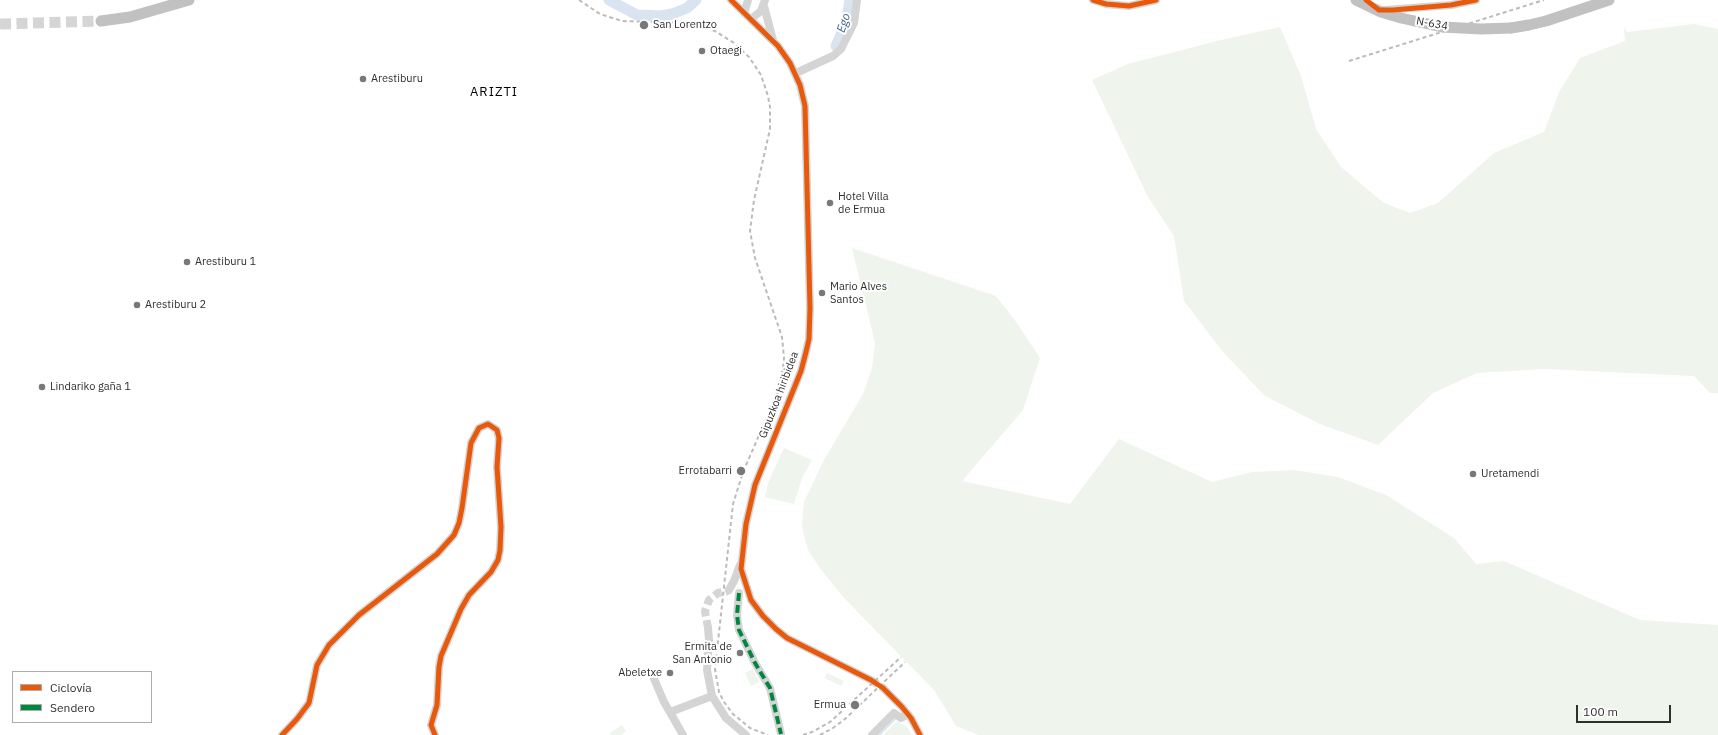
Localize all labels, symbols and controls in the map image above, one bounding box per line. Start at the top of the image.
water label: Ego [834,12,854,34]
street label: N-634 [1415,15,1449,33]
place label: San Lorentzo [653,18,717,32]
marker: San Lorentzo [638,19,650,31]
place label: Otaegi [710,44,742,58]
marker: Otaegi [697,46,707,56]
place label: Arestiburu [371,72,423,86]
marker: Arestiburu [358,74,368,84]
district label: ARIZTI [470,84,518,100]
place label: Hotel Villa de Ermua [838,190,889,216]
marker: Hotel Villa de Ermua [825,198,835,208]
place label: Arestiburu 1 [195,255,256,269]
marker: Arestiburu 1 [182,257,192,267]
place label: Mario Alves Santos [830,280,887,306]
marker: Mario Alves Santos [817,288,827,298]
place label: Arestiburu 2 [145,298,206,312]
marker: Arestiburu 2 [132,300,142,310]
street label: Gipuzkoa hiribidea [756,350,802,440]
place label: Lindariko gaña 1 [50,380,131,394]
marker: Lindariko gaña 1 [37,382,47,392]
place label: Errotabarri [679,464,732,478]
marker: Errotabarri [735,465,747,477]
place label: Uretamendi [1481,467,1539,481]
marker: Uretamendi [1468,469,1478,479]
place label: Ermita de San Antonio [672,640,732,666]
marker: Ermita de San Antonio [735,648,745,658]
place label: Abeletxe [618,666,662,680]
marker: Abeletxe [665,668,675,678]
legend [12,671,152,723]
text: Ciclovía [50,680,92,695]
scale bar [1578,697,1673,723]
place label: Ermua [814,698,846,712]
marker: Ermua [849,699,861,711]
text: Sendero [50,700,95,715]
text: 100 m [1583,704,1618,719]

